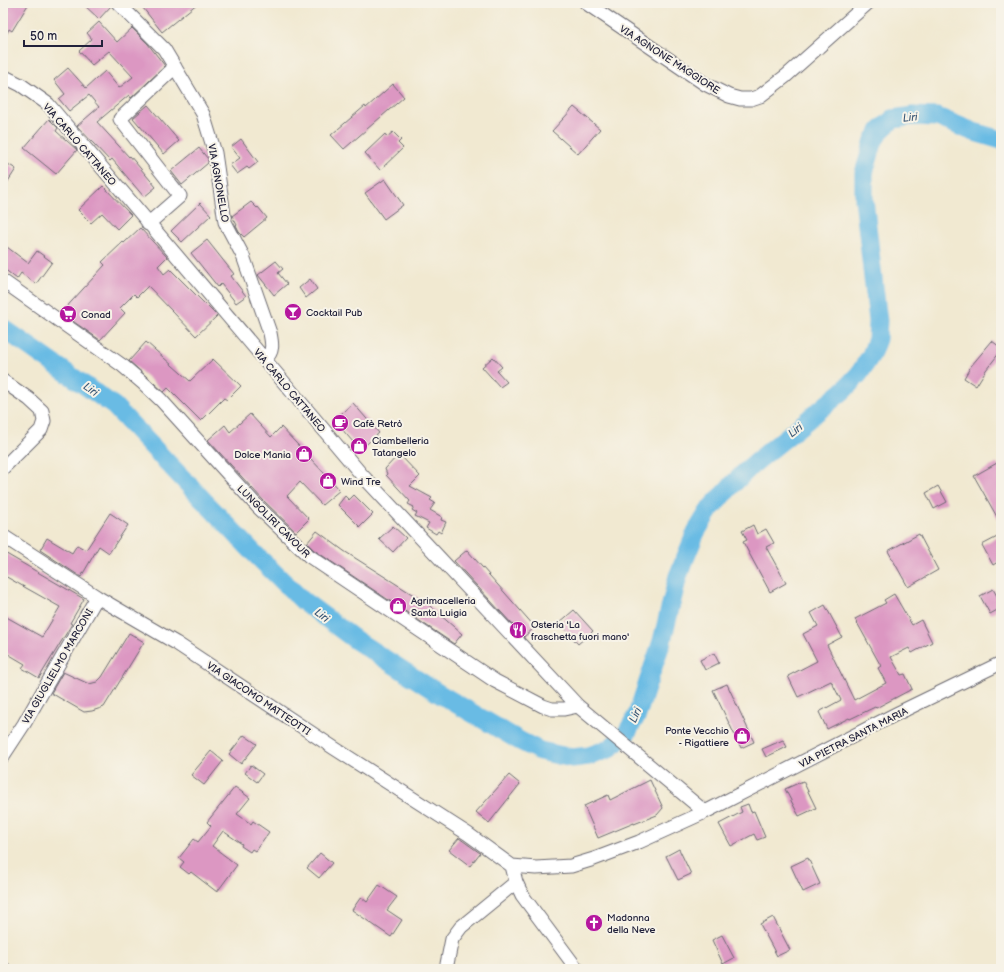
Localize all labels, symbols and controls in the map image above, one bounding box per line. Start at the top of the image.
scale bar [24,22,102,48]
street label: VIA AGNONE MAGGIORE [617,23,722,97]
text: 50 m [30,29,57,44]
street label: VIA CARLO CATTANEO [40,101,118,189]
water label: Liri [902,110,919,125]
street label: VIA AGNONELLO [205,143,231,224]
bar icon: Cocktail Pub [283,302,303,322]
supermarket icon: Conad [58,304,78,324]
place label: Cocktail Pub [306,307,363,319]
place label: Conad [81,309,111,321]
street label: VIA CARLO CATTANEO [251,347,328,435]
water label: Liri [81,380,101,399]
cafe icon: Cafè Retrò [330,413,350,433]
place label: Cafè Retrò [353,418,403,430]
water label: Liri [785,420,806,440]
place label: Ciambelleria Tatangelo [372,435,429,459]
shop icon: Ciambelleria Tatangelo [349,436,369,456]
shop icon: Dolce Mania [294,444,314,464]
place label: Dolce Mania [234,449,291,461]
shop icon: Wind Tre [318,471,338,491]
place label: Wind Tre [341,476,381,488]
street label: LUNGOLIRI CAVOUR [234,483,312,561]
place label: Agrimacelleria Santa Luigia [411,595,476,619]
shop icon: Agrimacelleria Santa Luigia [388,596,408,616]
water label: Liri [312,606,332,625]
street label: VIA GIUGLIELMO MARCONI [20,607,96,726]
place label: Osteria 'La fraschetta fuori mano' [531,619,629,643]
restaurant icon: Osteria 'La fraschetta fuori mano' [508,620,528,640]
street label: VIA GIACOMO MATTEOTTI [204,660,313,738]
water label: Liri [626,705,645,725]
street label: VIA PIETRA SANTA MARIA [797,705,911,771]
place label: Ponte Vecchio - Rigattiere [665,725,729,749]
shop icon: Ponte Vecchio - Rigattiere [732,726,752,746]
place label: Madonna della Neve [607,912,655,936]
church icon: Madonna della Neve [584,913,604,933]

